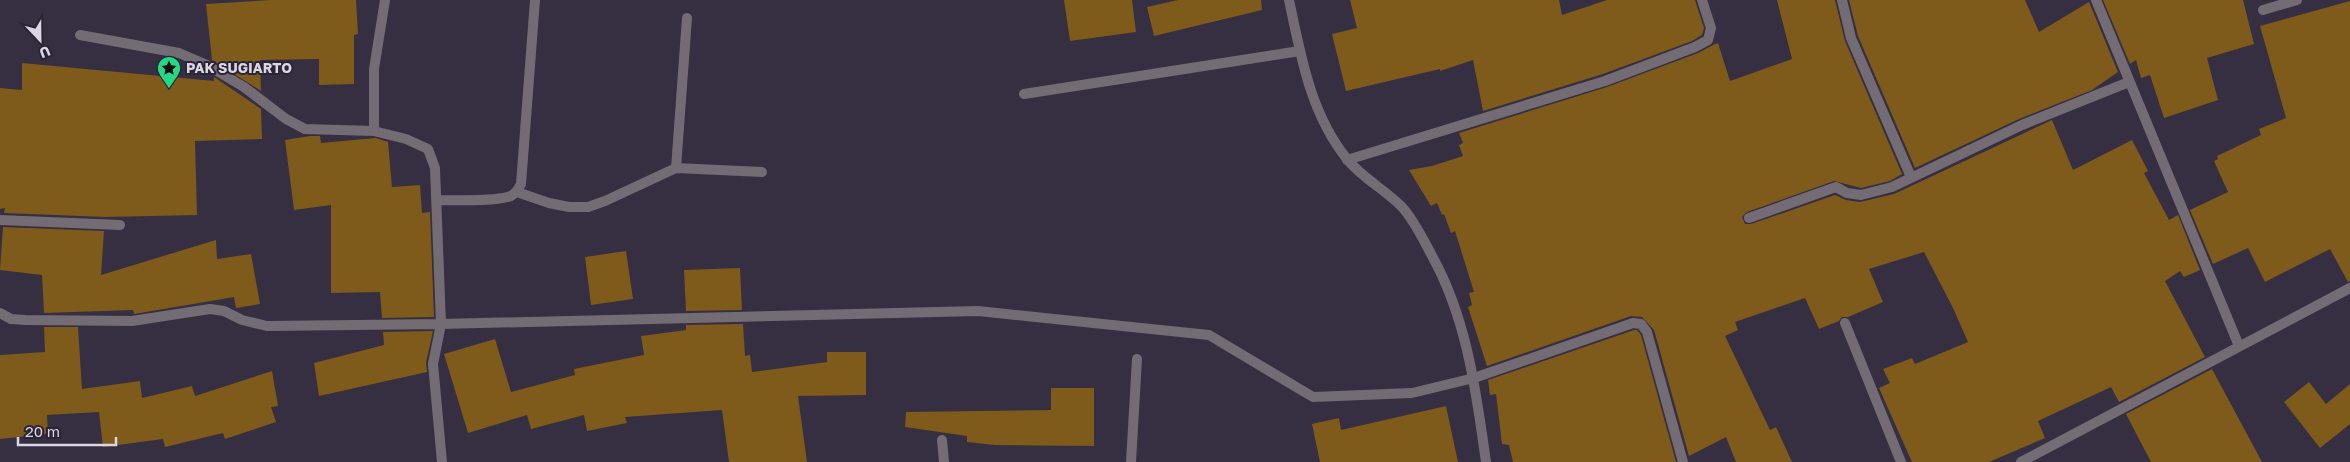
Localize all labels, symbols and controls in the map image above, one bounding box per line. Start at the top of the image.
north arrow [15,15,65,65]
text: U [37,43,53,62]
place icon: PAK SUGIARTO [156,55,182,89]
place label: PAK SUGIARTO [186,59,292,76]
scale bar [18,414,115,446]
text: 20 m [25,422,60,440]

